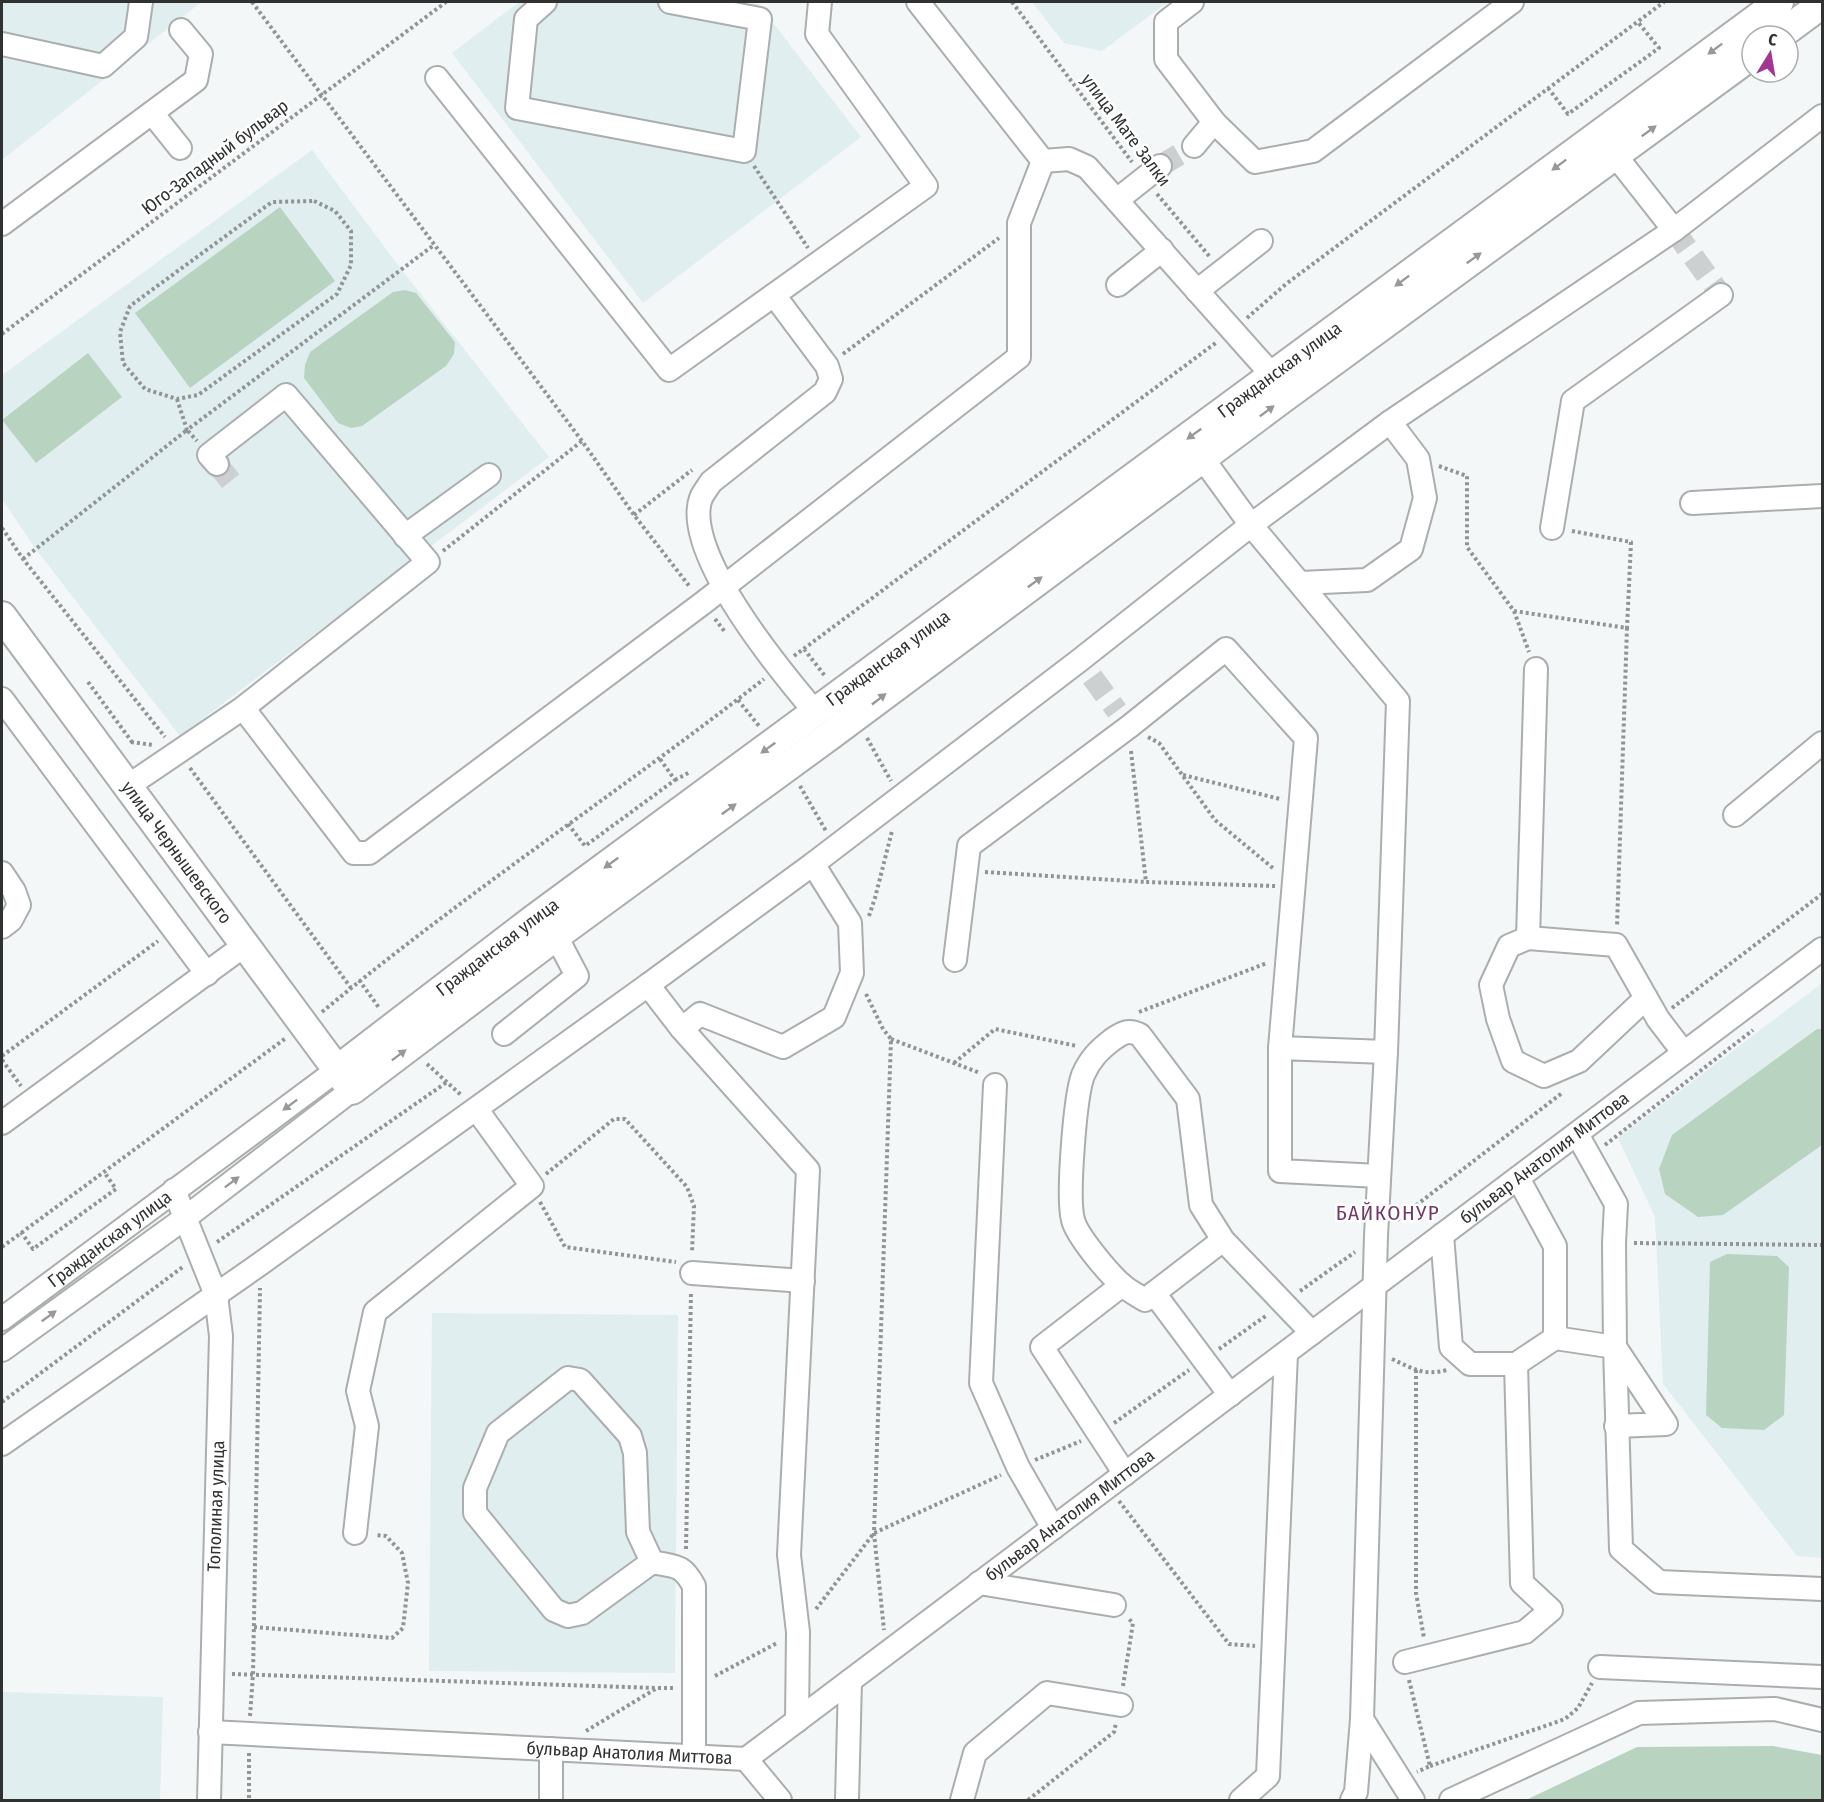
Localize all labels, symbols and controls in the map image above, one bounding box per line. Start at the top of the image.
north arrow [1740,24,1800,84]
text: С [1767,30,1779,50]
one-way arrow [1708,43,1724,55]
street label: улица Мате Залки [1077,69,1175,191]
street label: Юго-Западный бульвар [137,95,293,219]
one-way arrow [1641,125,1656,137]
one-way arrow [1551,159,1567,171]
one-way arrow [1467,253,1482,265]
one-way arrow [1394,275,1410,287]
street label: Гражданская улица [1213,317,1346,423]
one-way arrow [1259,406,1274,418]
one-way arrow [1187,428,1203,440]
one-way arrow [1028,577,1043,589]
street label: Гражданская улица [822,605,955,711]
one-way arrow [871,692,887,705]
one-way arrow [761,742,777,754]
street label: улица Чернышевского [117,777,236,928]
one-way arrow [722,804,737,816]
one-way arrow [603,857,619,869]
street label: Гражданская улица [432,893,563,1001]
one-way arrow [391,1049,407,1061]
street label: бульвар Анатолия Миттова [1455,1087,1633,1229]
one-way arrow [282,1099,298,1111]
one-way arrow [223,1176,239,1188]
street label: Гражданская улица [43,1186,176,1292]
district label: БАЙКОНУР [1336,1200,1440,1226]
one-way arrow [40,1310,56,1322]
street label: Тополиная улица [203,1440,229,1572]
street label: бульвар Анатолия Миттова [981,1444,1159,1586]
street label: бульвар Анатолия Миттова [526,1737,733,1769]

